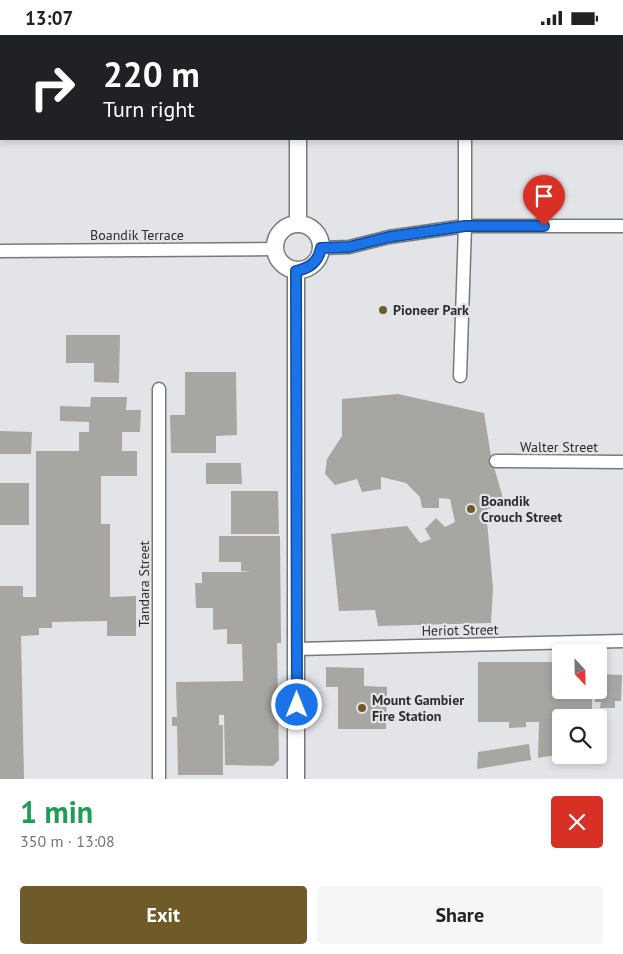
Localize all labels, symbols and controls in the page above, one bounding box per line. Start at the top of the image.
text: 13:07 [25,6,73,30]
text: 220 m [103,51,200,97]
icon: right [20,55,85,120]
text: Turn right [103,95,195,123]
pin [523,175,565,226]
icon: arrive [530,182,558,210]
street label: Boandik Terrace [90,226,184,244]
place label: Pioneer Park [393,301,469,319]
marker: Pioneer Park [377,304,389,316]
street label: Walter Street [520,438,598,456]
place label: Boandik Crouch Street [481,492,562,526]
marker: Boandik Crouch Street [465,503,477,515]
street label: Tandara Street [135,540,153,627]
street label: Heriot Street [421,620,499,640]
north arrow [552,644,608,699]
map controls [552,644,607,764]
position arrow [270,678,322,730]
place label: Mount Gambier Fire Station [372,691,464,725]
marker: Mount Gambier Fire Station [356,702,368,714]
button: search [552,709,607,764]
text: 1 min [20,792,93,831]
button: close [551,796,603,848]
text: 350 m · 13:08 [20,831,115,851]
button: Exit [20,886,307,944]
button: Share [317,886,603,944]

